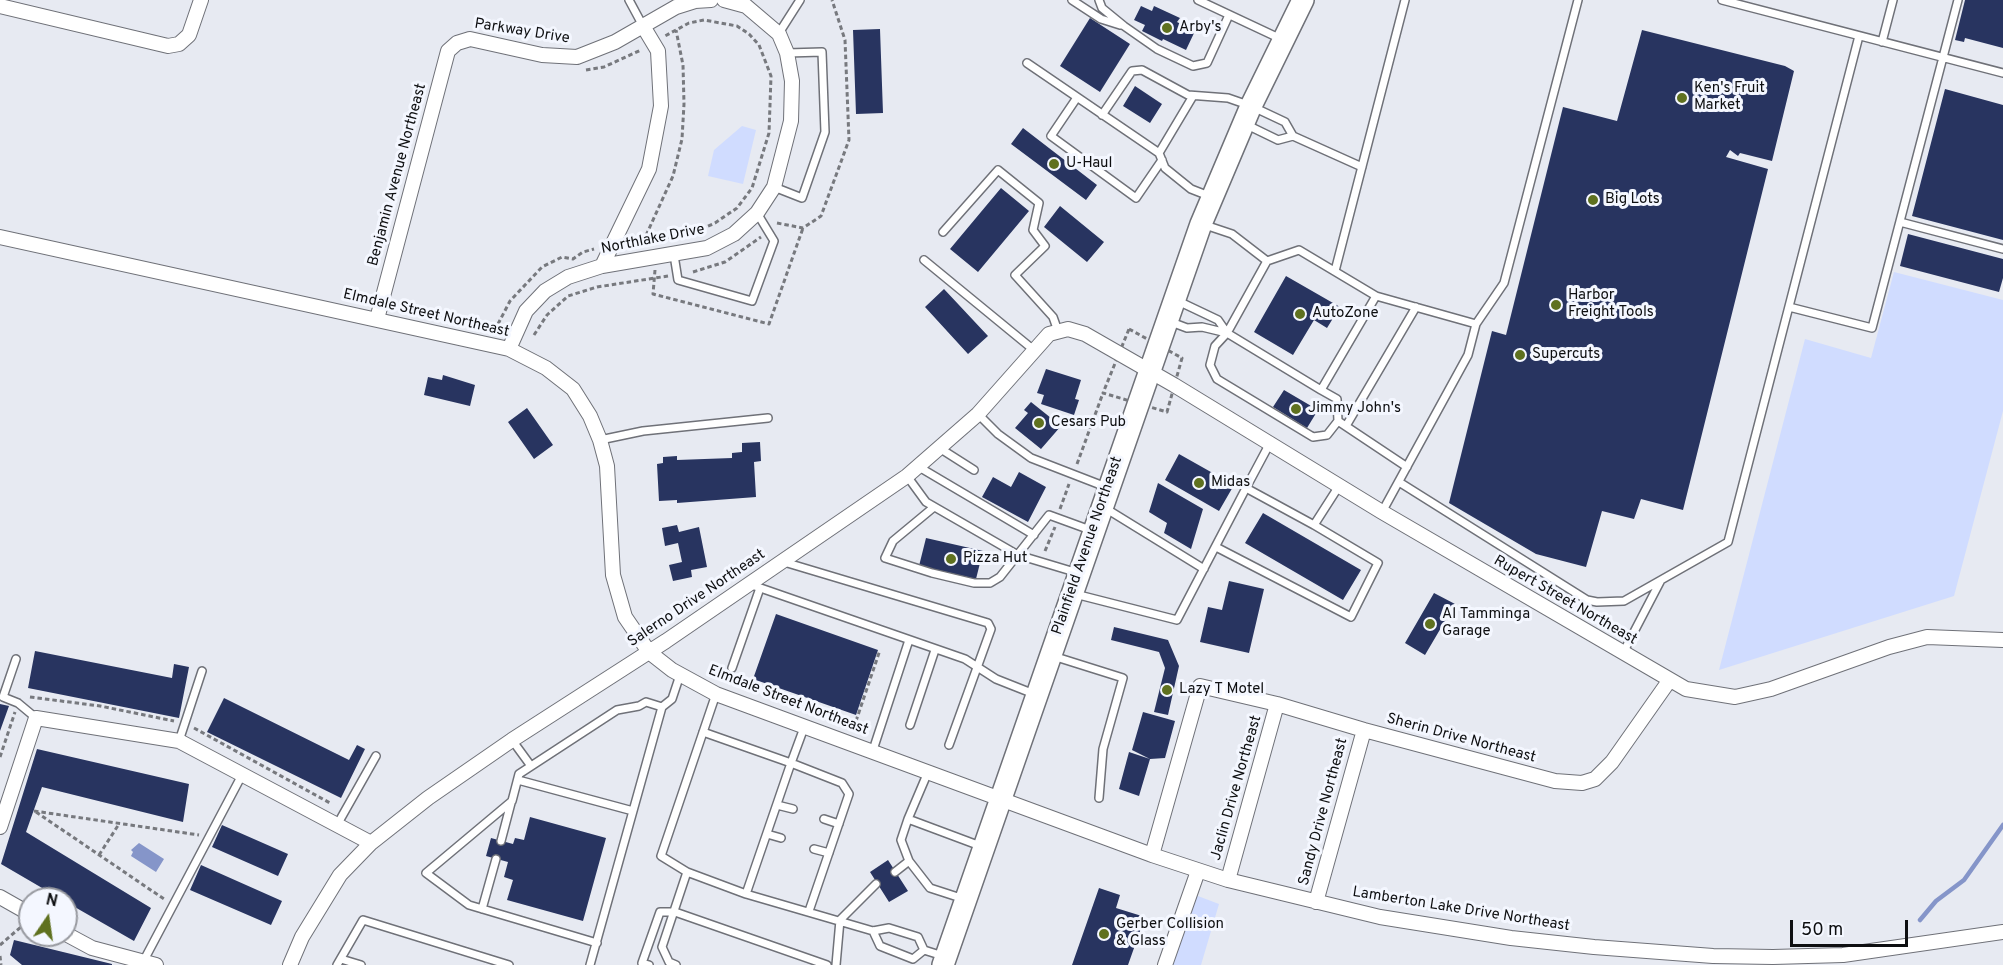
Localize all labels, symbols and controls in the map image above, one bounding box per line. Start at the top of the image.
street label: Parkway Drive [473,16,571,48]
place label: Arby's [1179,19,1221,37]
marker: Arby's [1160,21,1174,35]
place label: Ken's Fruit Market [1694,80,1765,115]
street label: Benjamin Avenue Northeast [365,82,431,268]
marker: Ken's Fruit Market [1675,91,1689,105]
place label: U-Haul [1066,155,1112,173]
marker: U-Haul [1047,157,1061,171]
place label: Big Lots [1605,191,1660,209]
marker: Big Lots [1586,193,1600,207]
street label: Northlake Drive [600,221,706,259]
street label: Elmdale Street Northeast [341,286,511,342]
place label: Harbor Freight Tools [1568,287,1654,322]
marker: Harbor Freight Tools [1549,298,1563,312]
place label: AutoZone [1312,305,1379,323]
marker: AutoZone [1293,307,1307,321]
place label: Supercuts [1532,346,1600,364]
marker: Supercuts [1513,348,1527,362]
place label: Jimmy John's [1308,400,1401,418]
marker: Jimmy John's [1289,402,1303,416]
place label: Cesars Pub [1051,414,1126,432]
marker: Cesars Pub [1032,416,1046,430]
street label: Plainfield Avenue Northeast [1049,454,1127,638]
place label: Midas [1211,474,1250,492]
marker: Midas [1192,476,1206,490]
street label: Salerno Drive Northeast [625,546,769,652]
place label: Pizza Hut [963,550,1027,568]
marker: Pizza Hut [944,552,958,566]
street label: Rupert Street Northeast [1490,553,1640,649]
place label: Al Tamminga Garage [1442,606,1530,641]
marker: Al Tamminga Garage [1423,617,1437,631]
street label: Elmdale Street Northeast [705,662,871,740]
place label: Lazy T Motel [1179,681,1264,699]
marker: Lazy T Motel [1160,683,1174,697]
street label: Sherin Drive Northeast [1384,710,1538,768]
street label: Jaclin Drive Northeast [1208,713,1266,863]
street label: Sandy Drive Northeast [1296,736,1352,888]
street label: Lamberton Lake Drive Northeast [1351,884,1571,936]
north arrow [18,887,78,947]
text: N [44,890,59,912]
scale bar [1793,908,1912,946]
place label: Gerber Collision & Glass [1116,916,1224,951]
text: 50 m [1801,919,1843,942]
marker: Gerber Collision & Glass [1097,927,1111,941]

